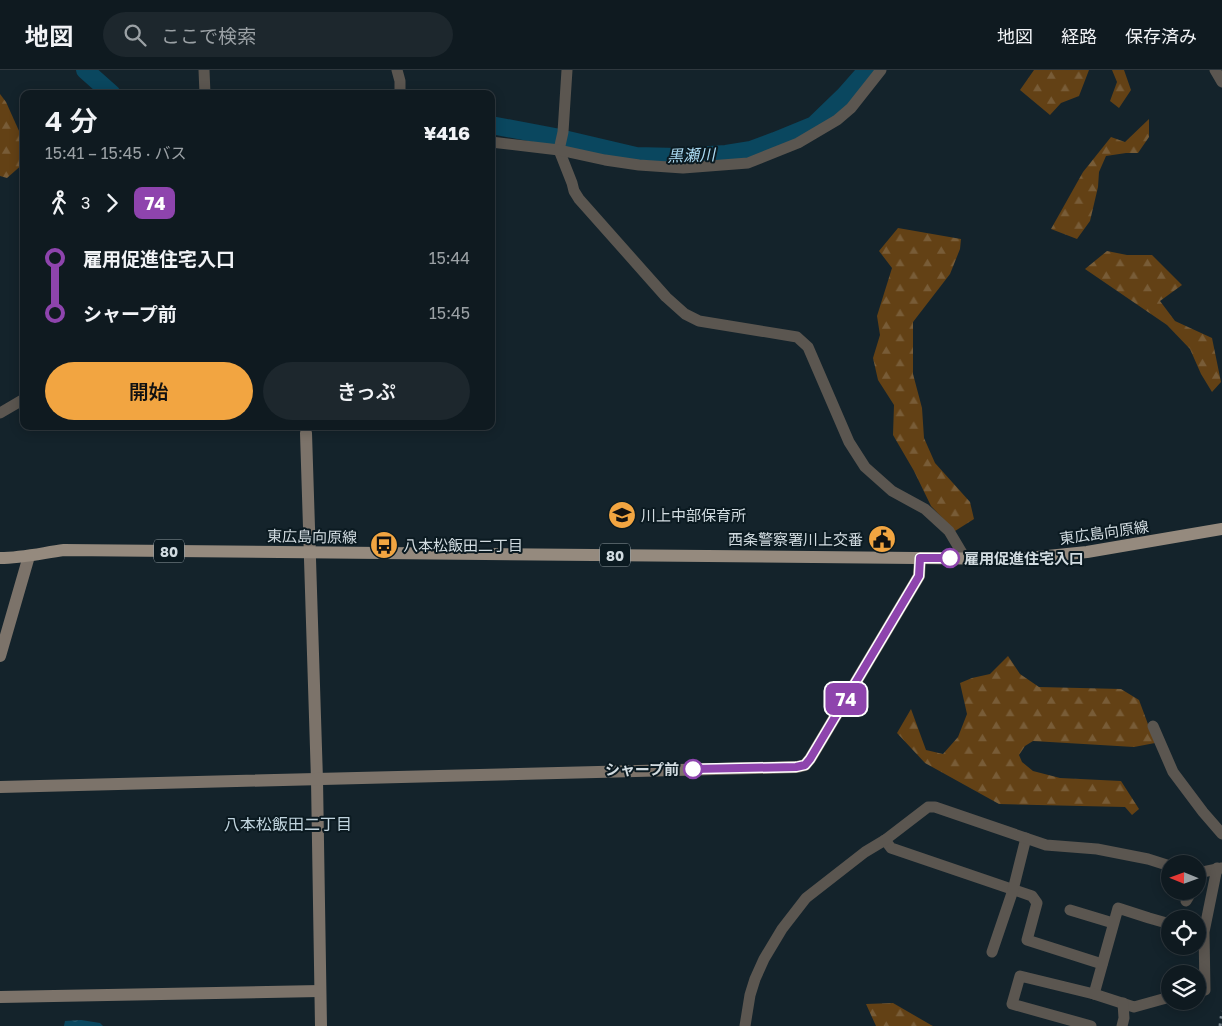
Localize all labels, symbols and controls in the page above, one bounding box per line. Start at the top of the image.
search box [103,12,453,57]
text: 地図 [25,21,73,50]
icon: search [121,21,149,49]
text: ここで検索 [161,24,256,47]
text: 地図 [997,25,1033,47]
text: 経路 [1061,25,1097,47]
text: 保存済み [1125,25,1197,47]
text: 4 分 [45,104,98,137]
text: ¥416 [424,121,470,144]
text: 15:41 – 15:45 · バス [45,143,187,163]
water label: 黒瀬川 [667,144,717,166]
icon: walk [45,189,73,217]
icon: forward [98,189,126,217]
text: 74 [144,192,165,214]
text: 3 [81,193,90,213]
text: 雇用促進住宅入口 [83,247,235,270]
text: 15:44 [429,248,470,268]
text: シャープ前 [83,302,177,325]
text: 15:45 [429,303,470,323]
button: 開始 [45,362,253,420]
button: きっぷ [263,362,470,420]
school or university icon: 川上中部保育所 [607,500,637,530]
place label: 川上中部保育所 [641,506,746,524]
street label: 東広島向原線 [1058,517,1150,547]
public building icon: 西条警察署川上交番 [867,524,897,554]
street label: 東広島向原線 [267,526,357,546]
bus stop icon: 八本松飯田二丁目 [369,530,399,560]
place label: 西条警察署川上交番 [728,530,863,548]
place label: 八本松飯田二丁目 [403,536,523,554]
road number: 80 [154,540,184,562]
road number: 80 [600,544,630,566]
marker: 雇用促進住宅入口 [940,548,960,568]
place label: 雇用促進住宅入口 [964,549,1084,567]
line badge: 74 [824,683,868,715]
text: 74 [835,688,857,710]
marker: シャープ前 [683,759,703,779]
place label: シャープ前 [605,760,679,778]
district label: 八本松飯田二丁目 [224,814,352,834]
north arrow [1161,855,1206,900]
map controls [1161,855,1206,1010]
button: locate [1161,910,1206,955]
button: layers [1161,965,1206,1010]

